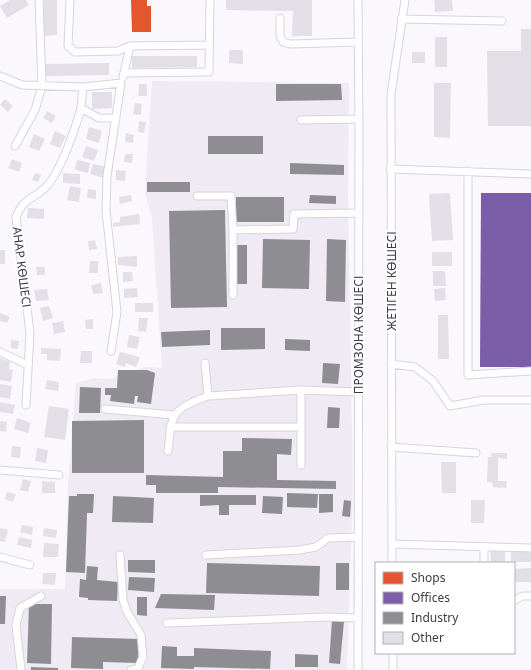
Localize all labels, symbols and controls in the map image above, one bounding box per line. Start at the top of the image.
street label: АНАР КӨШЕСІ [9,226,35,308]
street label: ЖЕТІГЕН КӨШЕСІ [383,231,400,331]
street label: ПРОМЗОНА КӨШЕСІ [350,276,367,394]
legend [375,562,515,654]
text: Shops [411,569,446,586]
text: Offices [411,589,450,606]
text: Industry [411,609,459,626]
text: Other [411,629,444,646]

